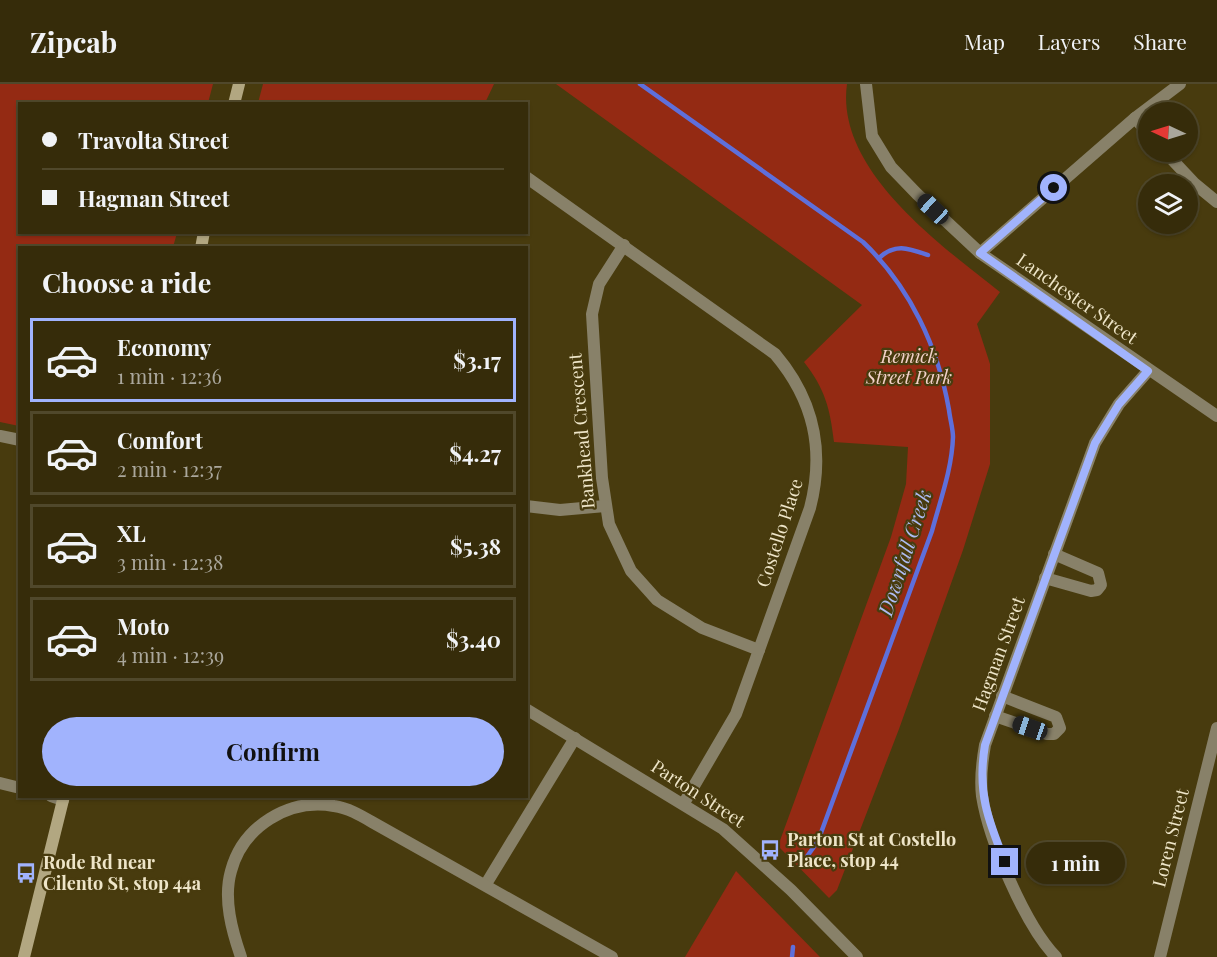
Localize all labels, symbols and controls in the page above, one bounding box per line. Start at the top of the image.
text: Zipcab [30,23,117,60]
text: Map [964,27,1005,55]
text: Layers [1038,27,1100,55]
text: Share [1133,27,1187,55]
north arrow [1138,102,1198,162]
map controls [1138,102,1198,234]
text: Travolta Street [78,125,229,155]
route start [1040,174,1067,201]
button: layers [1138,174,1198,234]
text: Hagman Street [78,183,229,213]
car [914,190,952,228]
street label: Lanchester Street [1012,247,1143,349]
text: Choose a ride [42,264,211,300]
text: Economy [117,332,211,362]
icon: car [45,333,99,387]
park label: Remick Street Park [865,344,952,389]
text: $3.17 [453,345,501,375]
street label: Bankhead Crescent [562,352,600,510]
text: 1 min · 12:36 [117,362,222,389]
text: Comfort [117,425,203,455]
icon: car [45,426,99,480]
text: $4.27 [449,438,501,468]
text: 2 min · 12:37 [117,455,222,482]
street label: Costello Place [750,475,808,590]
water label: Downfall Creek [870,486,937,620]
text: XL [117,518,146,548]
icon: car [45,519,99,573]
text: $5.38 [450,531,501,561]
text: 3 min · 12:38 [117,548,224,575]
street label: Hagman Street [966,592,1030,714]
text: Moto [117,611,170,641]
icon: car [45,612,99,666]
text: $3.40 [446,624,501,654]
text: 4 min · 12:39 [117,641,224,668]
car [1010,714,1050,742]
button: Confirm [42,717,504,786]
street label: Parton Street [647,754,751,833]
street label: Loren Street [1146,785,1194,890]
place label: Parton St at Costello Place, stop 44 [787,827,956,872]
bus stop icon: Parton St at Costello Place, stop 44 [758,838,782,862]
callout: 1 min [1026,841,1125,883]
route end [991,848,1018,875]
text: 1 min [1051,849,1100,876]
place label: Rode Rd near Cilento St, stop 44a [43,850,202,895]
bus stop icon: Rode Rd near Cilento St, stop 44a [14,861,38,885]

